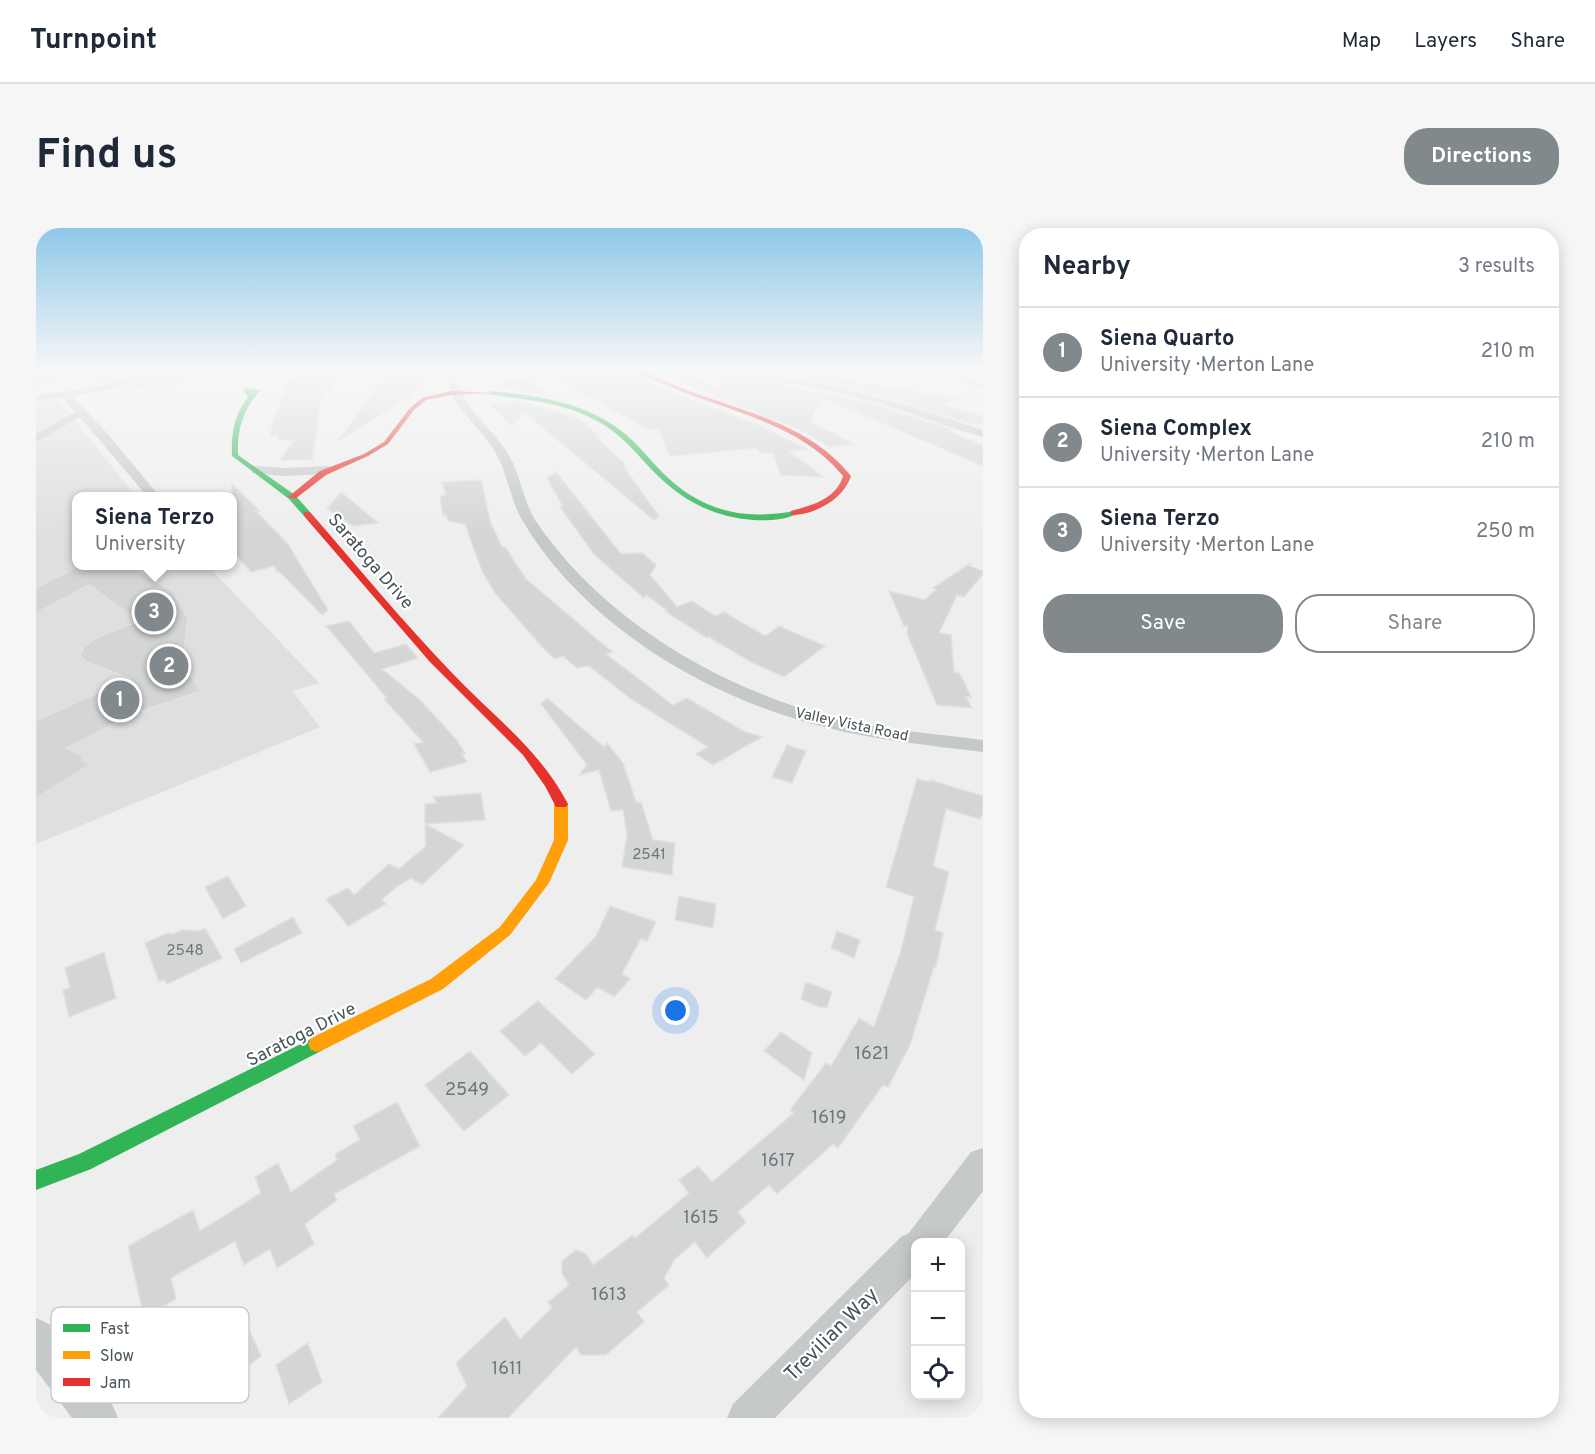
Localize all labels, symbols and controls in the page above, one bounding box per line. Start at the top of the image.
text: Turnpoint [30,23,157,59]
text: Map [1342,28,1381,55]
text: Layers [1414,28,1477,55]
text: Share [1510,28,1565,55]
button: Directions [1404,128,1559,185]
text: Find us [36,130,177,183]
text: Nearby [1043,251,1131,284]
text: 3 results [1458,254,1535,280]
text: Siena Quarto [1100,326,1234,353]
text: 1 [1059,339,1067,365]
text: 210 m [1481,339,1535,365]
text: University · Merton Lane [1100,353,1314,379]
text: Siena Complex [1100,416,1252,443]
text: 2 [1056,429,1069,455]
text: 210 m [1481,429,1535,455]
text: University · Merton Lane [1100,443,1314,469]
popup [72,492,237,570]
text: Siena Terzo [95,505,214,532]
text: Siena Terzo [1100,506,1220,533]
street label: Saratoga Drive [322,509,418,615]
text: 3 [1057,519,1069,545]
text: 250 m [1476,519,1535,545]
text: University [95,532,186,558]
text: University · Merton Lane [1100,533,1314,559]
pin: 3 [134,590,174,634]
button: Save [1043,594,1283,653]
button: Share [1295,594,1535,653]
pin: 2 [150,644,188,688]
pin: 1 [100,678,140,722]
street label: Valley Vista Road [793,704,910,747]
house number: 2541 [632,846,666,865]
house number: 2548 [166,942,204,961]
your location [661,996,690,1025]
street label: Saratoga Drive [243,998,360,1073]
house number: 1621 [854,1043,890,1066]
house number: 2549 [445,1079,489,1102]
house number: 1619 [812,1107,846,1130]
house number: 1617 [761,1150,795,1173]
house number: 1615 [683,1207,719,1230]
map controls [911,1238,965,1400]
button: + [911,1238,965,1292]
street label: Trevilian Way [779,1282,885,1388]
house number: 1613 [591,1284,627,1307]
button: − [911,1292,965,1346]
legend [51,1307,249,1403]
text: Fast [100,1320,130,1340]
button: locate [911,1346,965,1400]
text: Slow [100,1347,134,1367]
house number: 1611 [492,1358,522,1381]
text: Jam [100,1374,131,1394]

